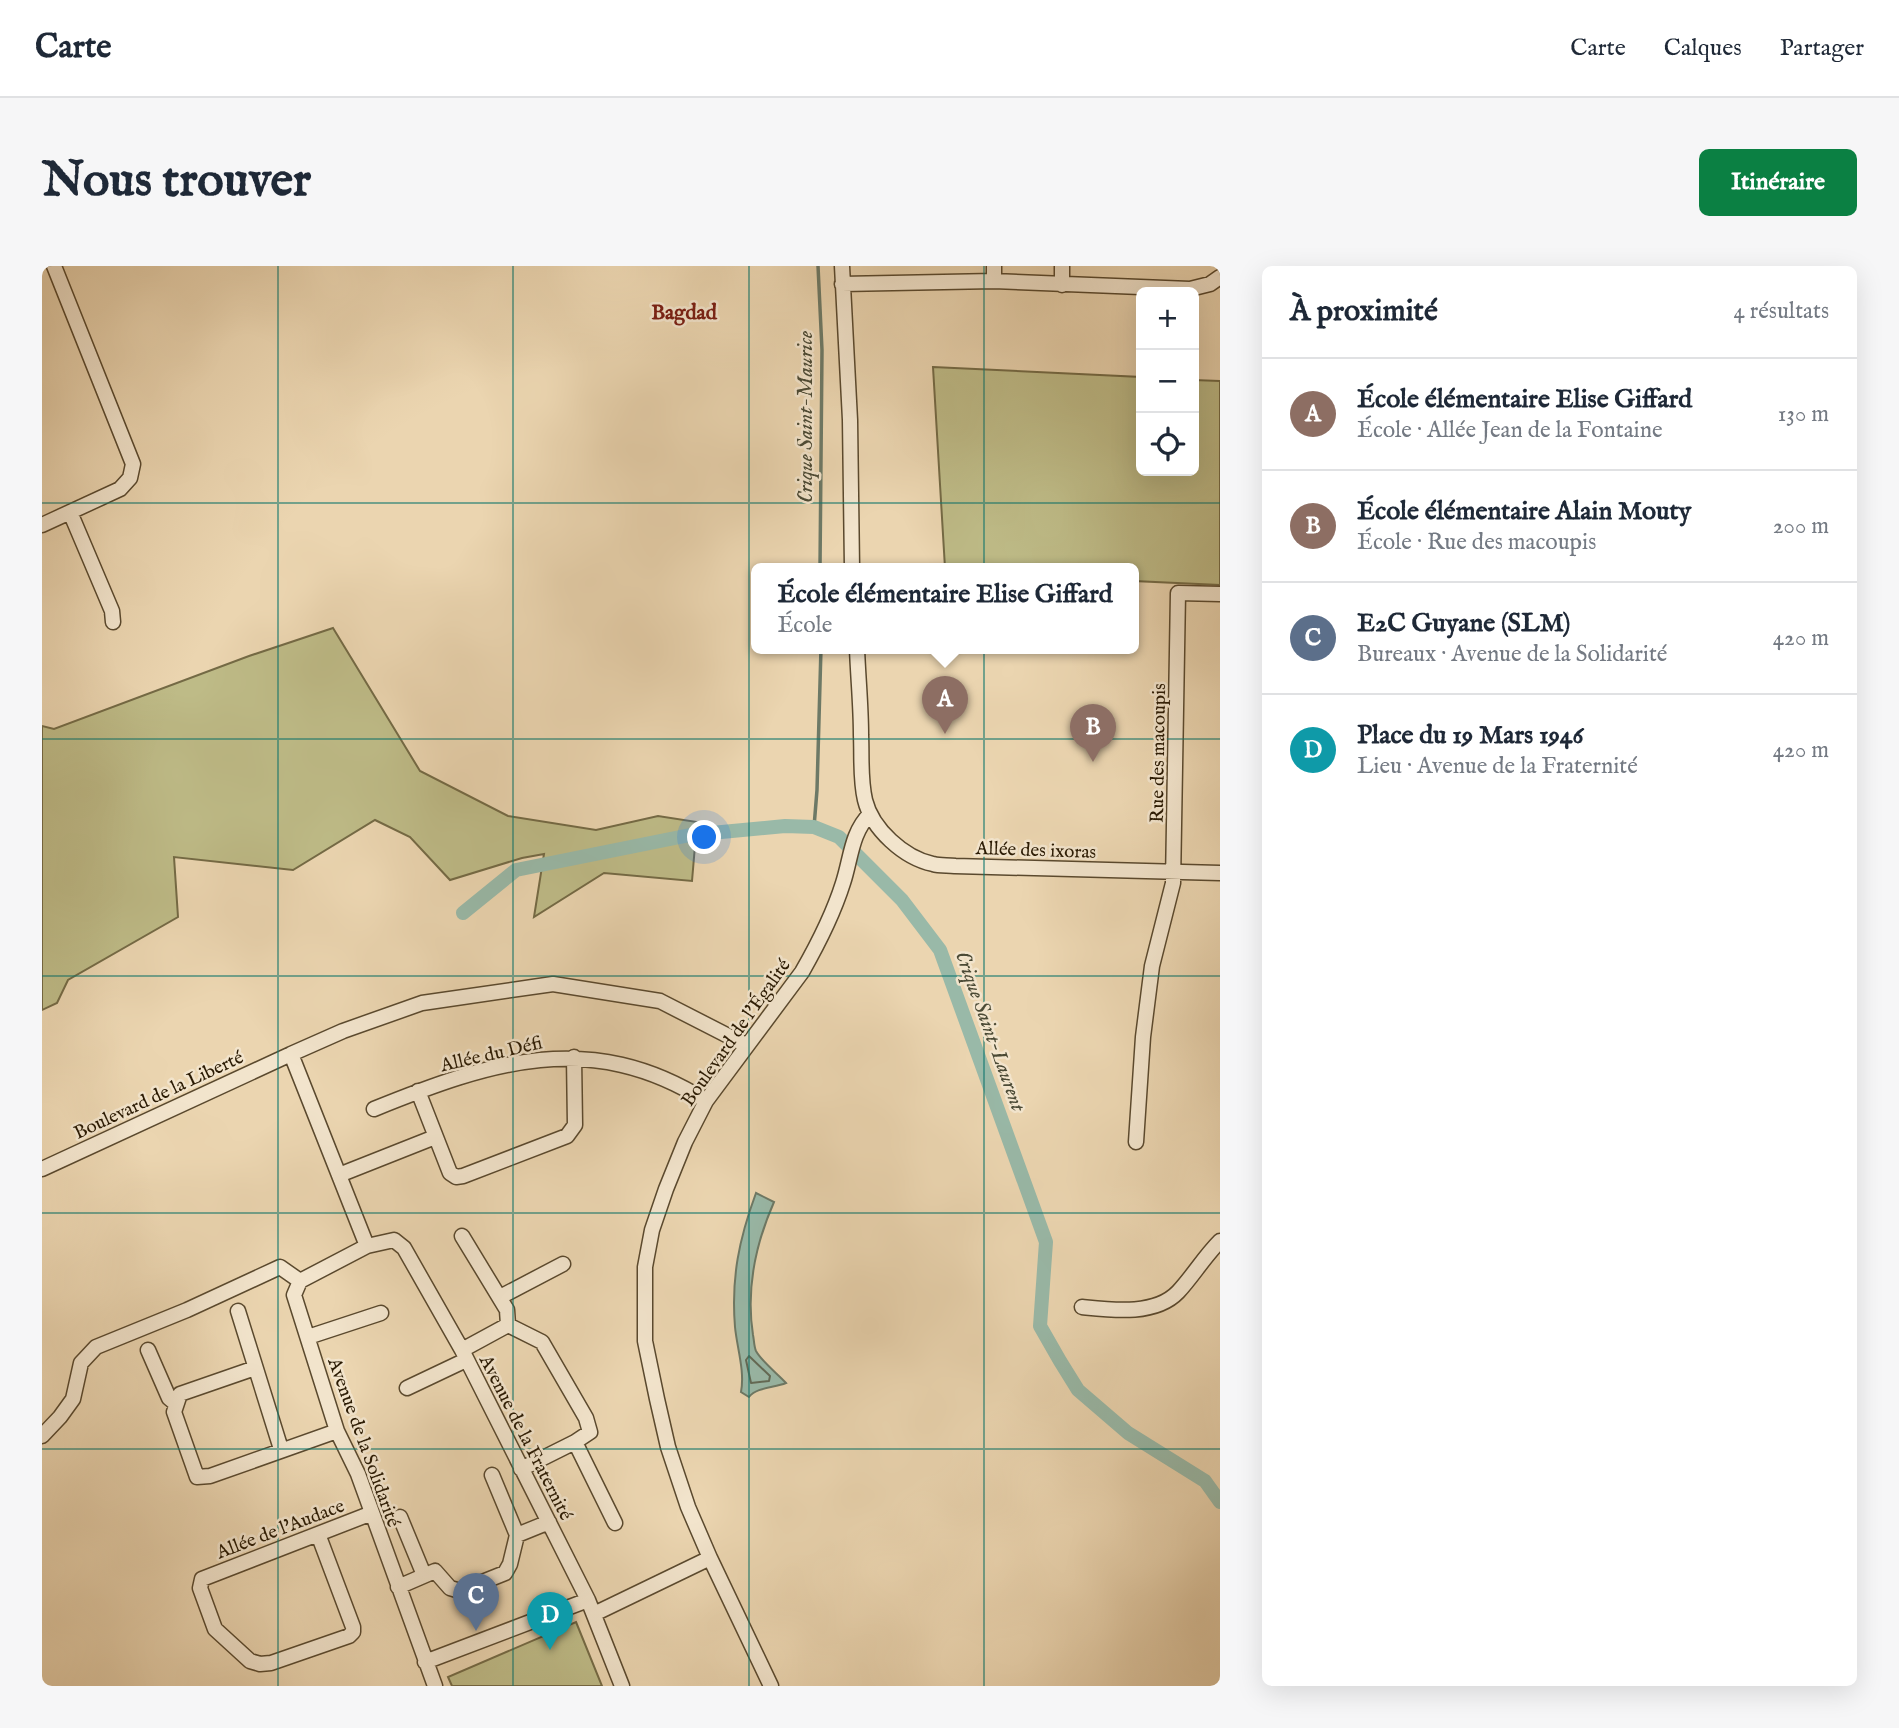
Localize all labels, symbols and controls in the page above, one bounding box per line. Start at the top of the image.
text: Carte [35,27,111,69]
text: Carte [1570,33,1626,64]
text: Calques [1664,33,1742,64]
text: Partager [1780,33,1864,64]
button: Itinéraire [1699,149,1857,216]
text: Nous trouver [42,151,311,213]
map controls [1136,287,1199,476]
button: + [1136,287,1199,350]
text: À proximité [1290,293,1438,331]
text: 4 résultats [1734,297,1829,326]
district label: Bagdad [651,300,718,327]
water label: Crique Saint-Maurice [793,331,820,503]
button: − [1136,350,1199,413]
text: École élémentaire Elise Giffard [1357,383,1692,416]
text: A [1305,400,1321,429]
text: 130 m [1778,400,1829,429]
button: locate [1136,413,1199,476]
text: École · Allée Jean de la Fontaine [1357,416,1663,445]
text: École élémentaire Alain Mouty [1357,495,1691,528]
text: B [1305,512,1321,541]
text: 200 m [1773,512,1829,541]
text: École · Rue des macoupis [1357,528,1596,557]
popup [751,563,1139,654]
text: École élémentaire Elise Giffard [777,578,1113,611]
text: E2C Guyane (SLM) [1357,607,1570,640]
text: École [777,611,832,640]
text: C [1305,624,1321,653]
text: 420 m [1773,624,1829,653]
text: Bureaux · Avenue de la Solidarité [1357,640,1667,669]
pin: A [922,676,968,734]
street label: Rue des macoupis [1146,683,1172,823]
pin: B [1070,704,1116,762]
text: Place du 19 Mars 1946 [1357,719,1584,752]
text: D [1304,736,1322,765]
text: 420 m [1773,736,1829,765]
text: Lieu · Avenue de la Fraternité [1357,752,1638,781]
your location [687,820,721,854]
street label: Allée des ixoras [974,837,1097,865]
water label: Crique Saint-Laurent [948,948,1032,1117]
street label: Boulevard de l'Égalité [676,954,797,1112]
street label: Allée du Défi [437,1032,545,1079]
street label: Boulevard de la Liberté [70,1046,248,1146]
street label: Avenue de la Fraternité [473,1350,577,1525]
street label: Avenue de la Solidarité [321,1354,405,1531]
street label: Allée de l'Audace [212,1494,348,1566]
pin: C [453,1573,499,1631]
pin: D [527,1592,573,1650]

